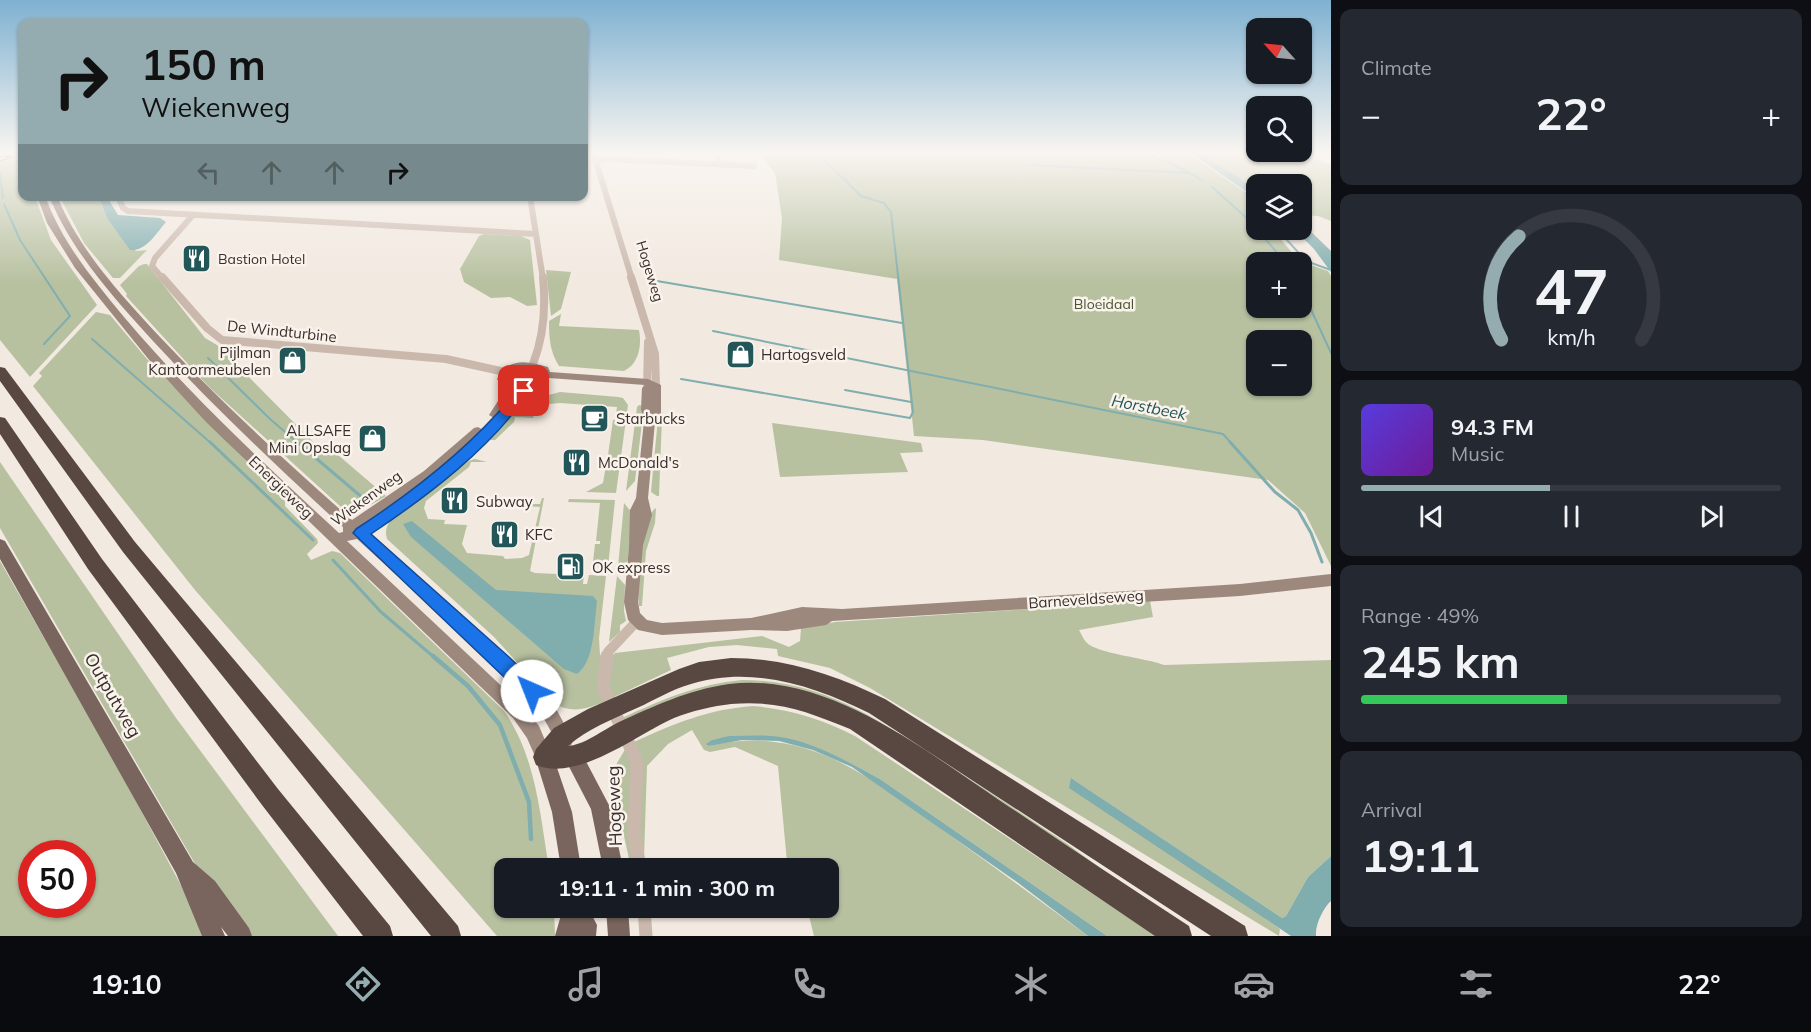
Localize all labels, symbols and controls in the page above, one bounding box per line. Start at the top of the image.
north arrow [1246,18,1312,84]
map controls [1246,18,1312,396]
text: 150 m [141,38,266,91]
icon: right [42,42,120,120]
text: Climate [1361,55,1432,80]
text: 22° [1535,85,1607,141]
text: Wiekenweg [141,90,290,124]
text: − [1361,94,1381,135]
text: + [1761,94,1781,135]
button: search [1246,96,1312,162]
icon: left [192,156,225,189]
icon: ahead [255,156,288,189]
icon: ahead [318,156,351,189]
icon: right [381,156,414,189]
button: layers [1246,174,1312,240]
street label: Hogeweg [632,238,668,304]
restaurant icon: Bastion Hotel [181,243,213,275]
place label: Bastion Hotel [218,250,305,268]
text: 47 [1534,251,1608,330]
button: + [1246,252,1312,318]
park label: Bloeidaal [1074,295,1134,313]
street label: De Windturbine [226,316,338,346]
text: km/h [1547,323,1595,350]
button: − [1246,330,1312,396]
shop icon: Hartogsveld [724,338,756,370]
place label: Pijlman Kantoormeubelen [148,343,271,379]
shop icon: Pijlman Kantoormeubelen [276,345,308,377]
place label: Hartogsveld [761,345,846,364]
pin [498,365,549,416]
icon: arrive [507,374,540,407]
water label: Horstbeek [1110,390,1189,424]
cafe icon: Starbucks [579,402,611,434]
place label: Starbucks [616,409,685,428]
text: 94.3 FM [1451,413,1534,441]
place label: ALLSAFE Mini Opslag [269,421,351,457]
shop icon: ALLSAFE Mini Opslag [356,423,388,455]
text: Music [1451,441,1504,466]
restaurant icon: McDonald's [561,446,593,478]
street label: Energieweg [245,452,317,522]
place label: McDonald's [598,453,679,472]
street label: Wiekenweg [327,466,405,530]
restaurant icon: Subway [439,485,471,517]
place label: Subway [476,492,533,511]
icon: previous [1415,500,1448,533]
icon: pause [1555,500,1588,533]
icon: next [1695,500,1728,533]
restaurant icon: KFC [488,518,520,550]
place label: KFC [525,525,553,544]
fuel station icon: OK express [555,551,587,583]
place label: OK express [592,558,671,577]
street label: Barneveldseweg [1028,585,1144,613]
text: Range · 49% [1361,603,1479,628]
text: 245 km [1361,633,1520,689]
street label: Outputweg [79,648,147,742]
position arrow [500,659,564,723]
street label: Hogeweg [601,765,627,847]
text: Arrival [1361,797,1422,822]
text: 19:11 [1361,827,1480,883]
speed limit sign: 50 [18,840,96,918]
text: 19:11 · 1 min · 300 m [558,874,775,902]
icon: directions [342,963,384,1005]
icon: music [565,963,607,1005]
icon: phone [788,963,830,1005]
icon: climate [1010,963,1052,1005]
icon: car [1233,963,1275,1005]
icon: filters [1455,963,1497,1005]
text: 19:10 [90,967,162,1001]
text: 22° [1678,967,1721,1001]

